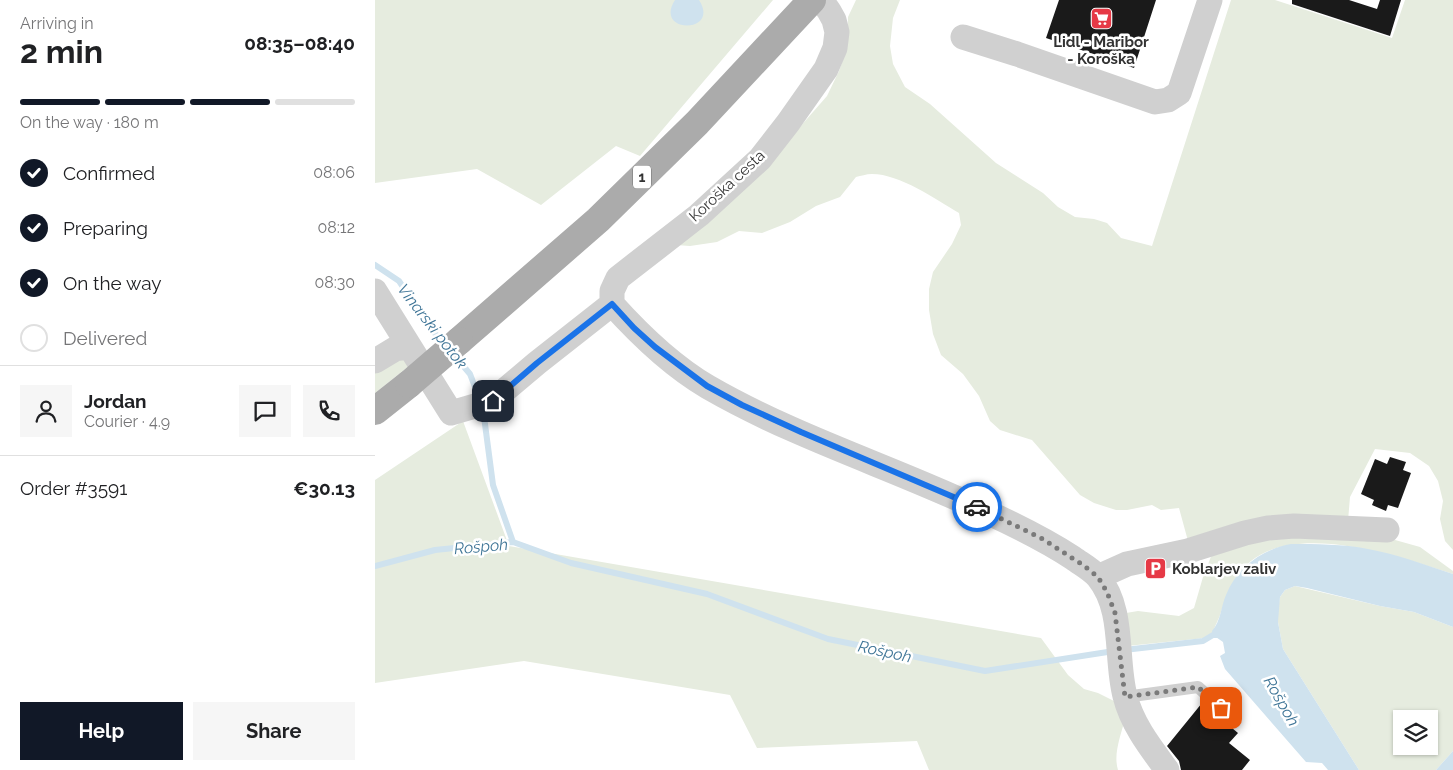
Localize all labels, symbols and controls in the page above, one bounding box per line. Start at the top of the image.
supermarket icon: Lidl - Maribor - Koroška [1089,7,1113,31]
text: Arriving in [20,14,94,33]
text: 08:35–08:40 [244,32,355,54]
text: 2 min [20,33,103,70]
place label: Lidl - Maribor - Koroška [1053,33,1149,68]
text: On the way · 180 m [20,113,159,132]
street label: Koroška cesta [686,146,768,226]
icon: check [20,159,48,187]
text: Confirmed [63,162,155,184]
text: 08:06 [313,163,355,182]
road number: 1 [633,166,651,188]
icon: check [20,214,48,242]
text: Preparing [63,217,148,239]
text: 08:12 [318,218,355,237]
icon: check [20,269,48,297]
text: On the way [63,272,162,294]
text: 08:30 [314,273,355,292]
water label: Vinarski potok [394,280,472,373]
text: Delivered [63,327,147,349]
pin [472,380,514,422]
button: person [20,385,72,437]
button: chat [239,385,291,437]
button: phone [303,385,355,437]
icon: home [479,387,507,415]
text: Jordan [84,390,147,412]
text: Courier · 4.9 [84,412,170,431]
text: Order #3591 [20,477,127,499]
text: €30.13 [293,477,355,499]
courier [952,482,1002,532]
icon: car [963,493,991,521]
water label: Rošpoh [453,535,509,558]
parking icon: Koblarjev zaliv [1144,557,1168,581]
place label: Koblarjev zaliv [1172,560,1277,578]
water label: Rošpoh [856,637,913,666]
water label: Rošpoh [1260,673,1303,729]
pin [1200,687,1242,729]
icon: bag [1207,694,1235,722]
button: Help [20,702,183,760]
button: Share [193,702,355,760]
map controls [1393,710,1438,755]
button: layers [1393,710,1438,755]

